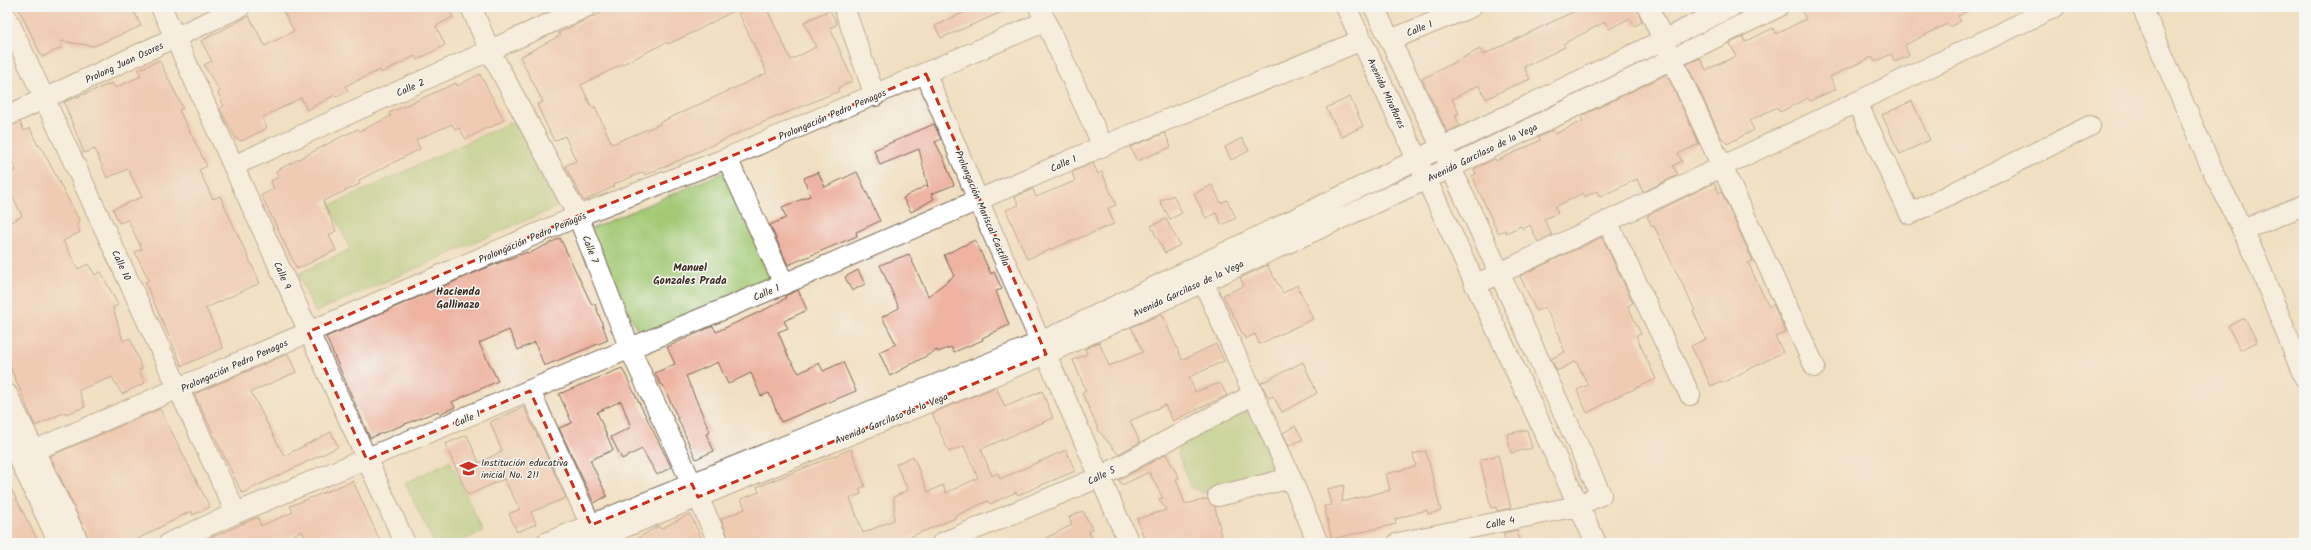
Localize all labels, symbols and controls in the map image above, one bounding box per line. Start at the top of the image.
street label: Calle 1 [1404,16,1435,41]
street label: Prolong Juan Osores [83,37,167,88]
street label: Avenida Miraflores [1363,55,1410,132]
street label: Calle 2 [393,74,427,101]
street label: Prolongación Pedro Penagos [776,85,890,145]
street label: Avenida Garcilaso de la Vega [1425,119,1541,187]
street label: Prolongación Mariscal Castilla [950,148,1014,269]
street label: Calle 1 [1048,151,1079,177]
street label: Prolongación Pedro Penagos [476,208,590,268]
street label: Calle 7 [577,233,603,266]
street label: Calle 10 [107,247,135,283]
street label: Avenida Garcilaso de la Vega [1130,256,1247,322]
street label: Calle 9 [269,259,295,292]
district label: Manuel Gonzales Prada [653,259,727,290]
street label: Calle 1 [751,280,782,306]
district label: Hacienda Gallinazo [436,283,480,314]
street label: Prolongación Pedro Penagos [178,335,291,397]
street label: Avenida Garcilaso de la Vega [832,389,951,449]
street label: Calle 1 [452,406,483,432]
place label: Institución educativa inicial No. 211 [481,455,568,483]
school or university icon: Institución educativa inicial No. 211 [458,458,478,478]
street label: Calle 5 [1085,462,1119,490]
street label: Calle 4 [1484,512,1517,534]

